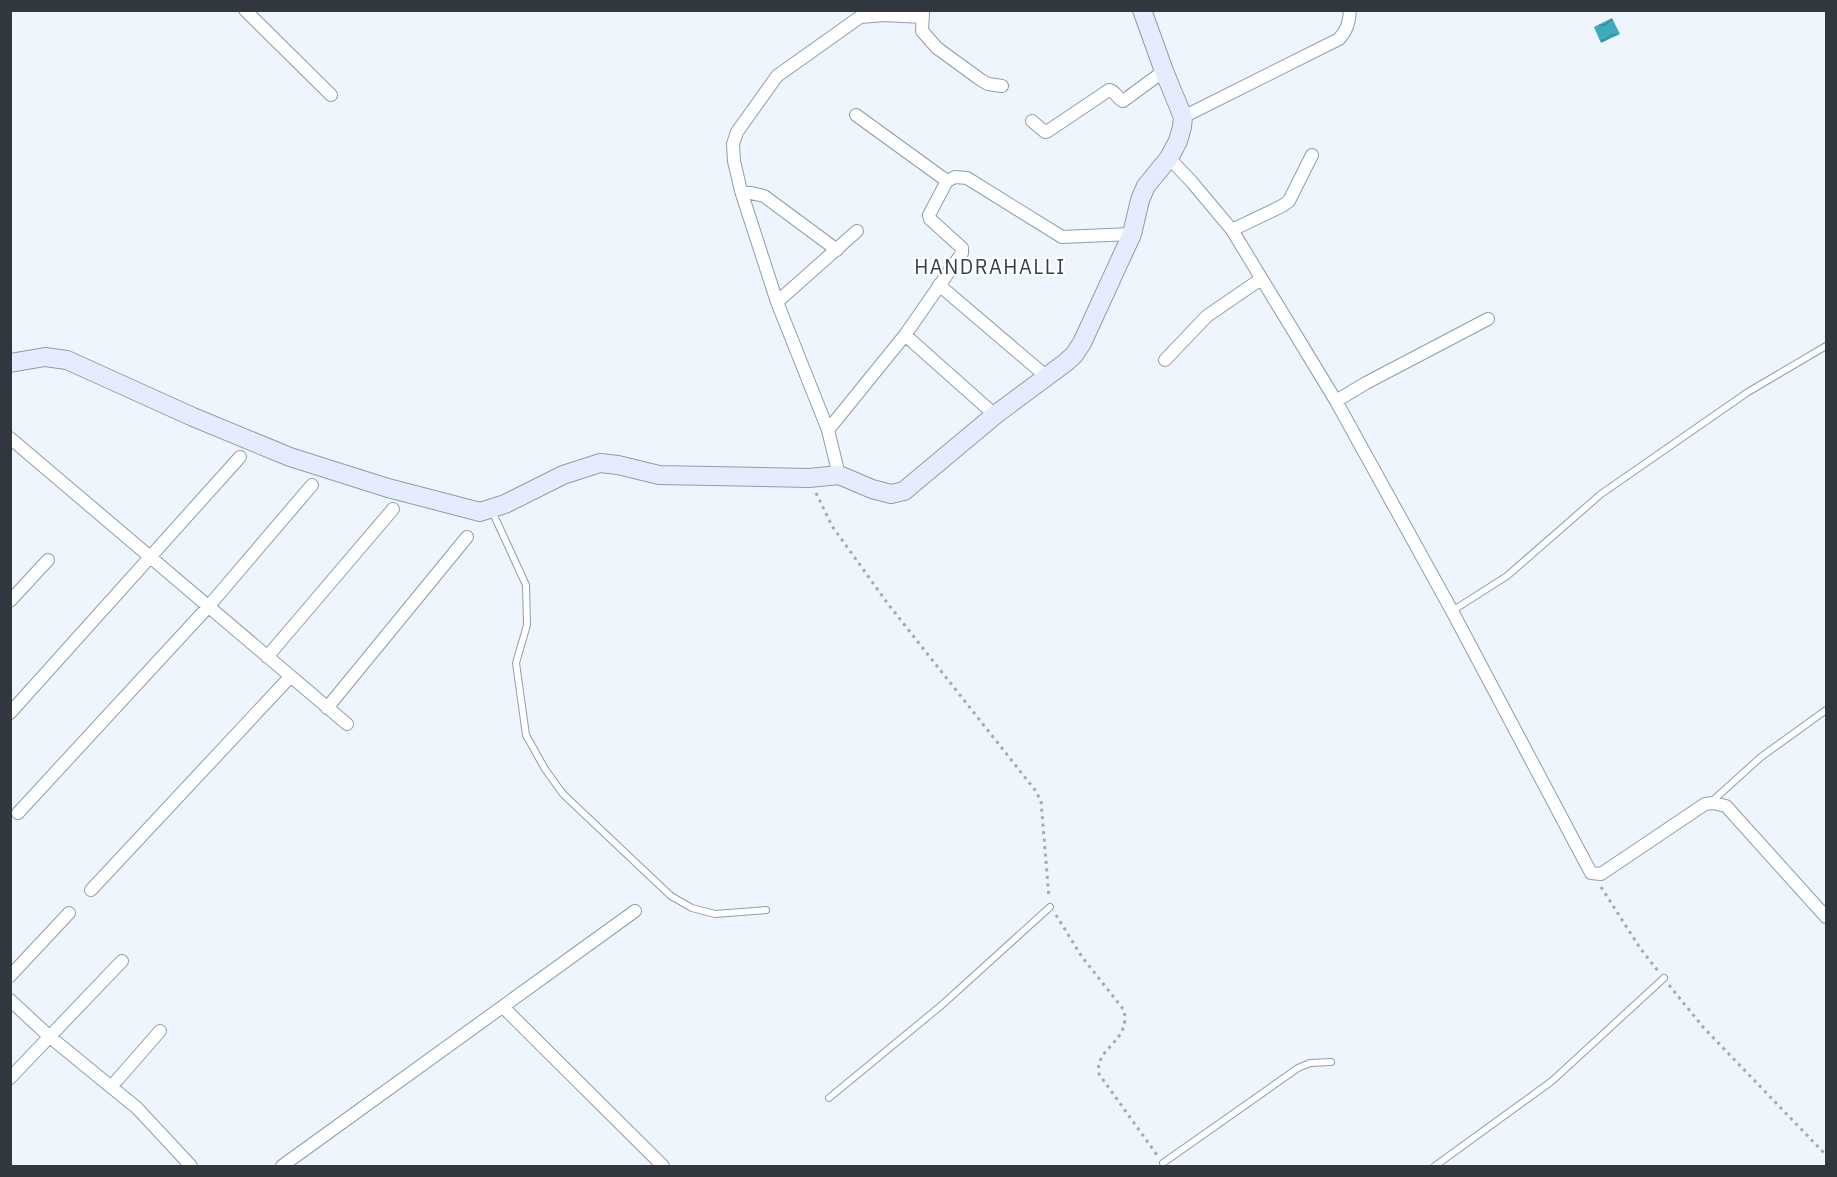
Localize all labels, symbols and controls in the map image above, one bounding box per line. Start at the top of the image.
district label: HANDRAHALLI [914,253,1066,280]

